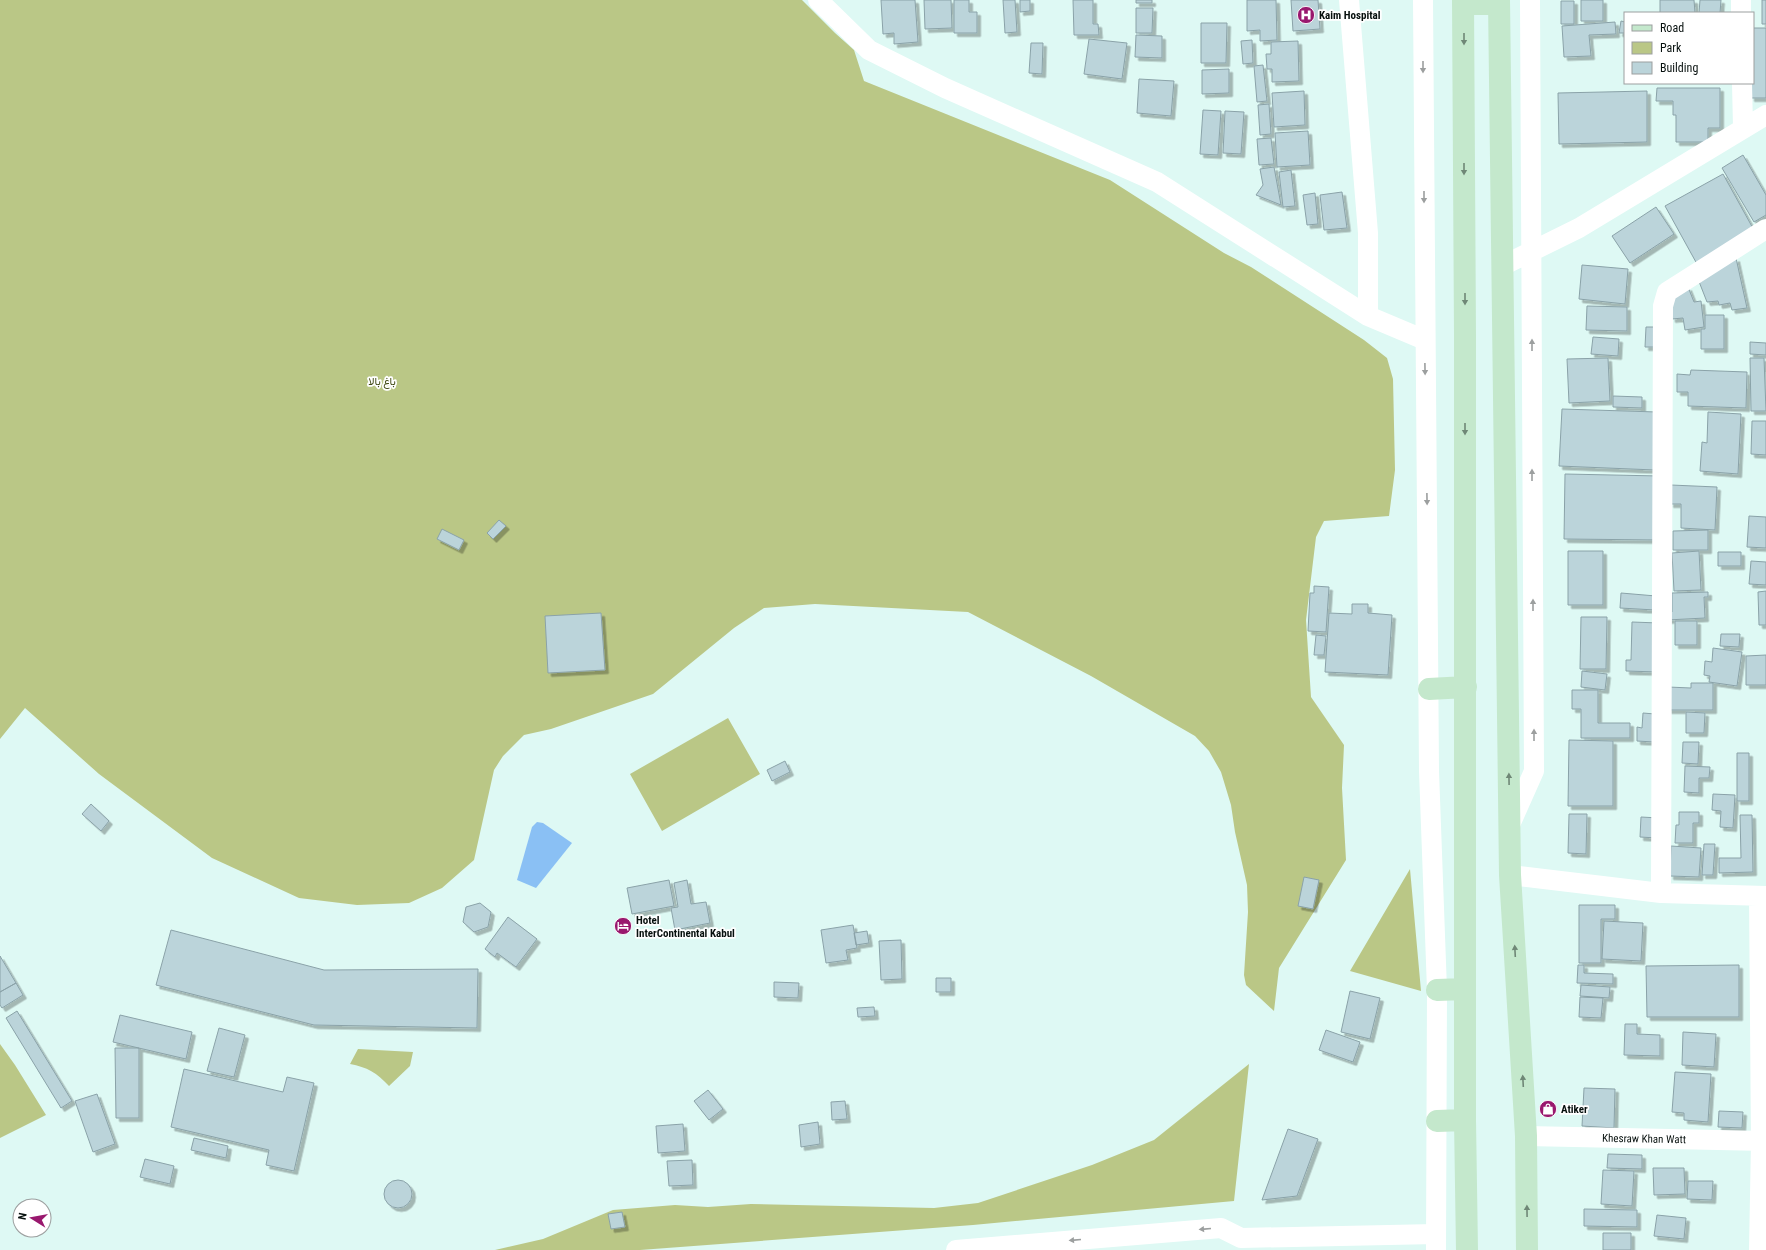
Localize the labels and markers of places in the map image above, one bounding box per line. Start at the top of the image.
hospital icon: Kaim Hospital [1296,5,1316,25]
place label: Kaim Hospital [1319,9,1381,22]
place label: Hotel InterContinental Kabul [636,914,735,940]
hotel icon: Hotel InterContinental Kabul [613,916,633,936]
shop icon: Atiker [1538,1099,1558,1119]
place label: Atiker [1561,1103,1588,1116]

